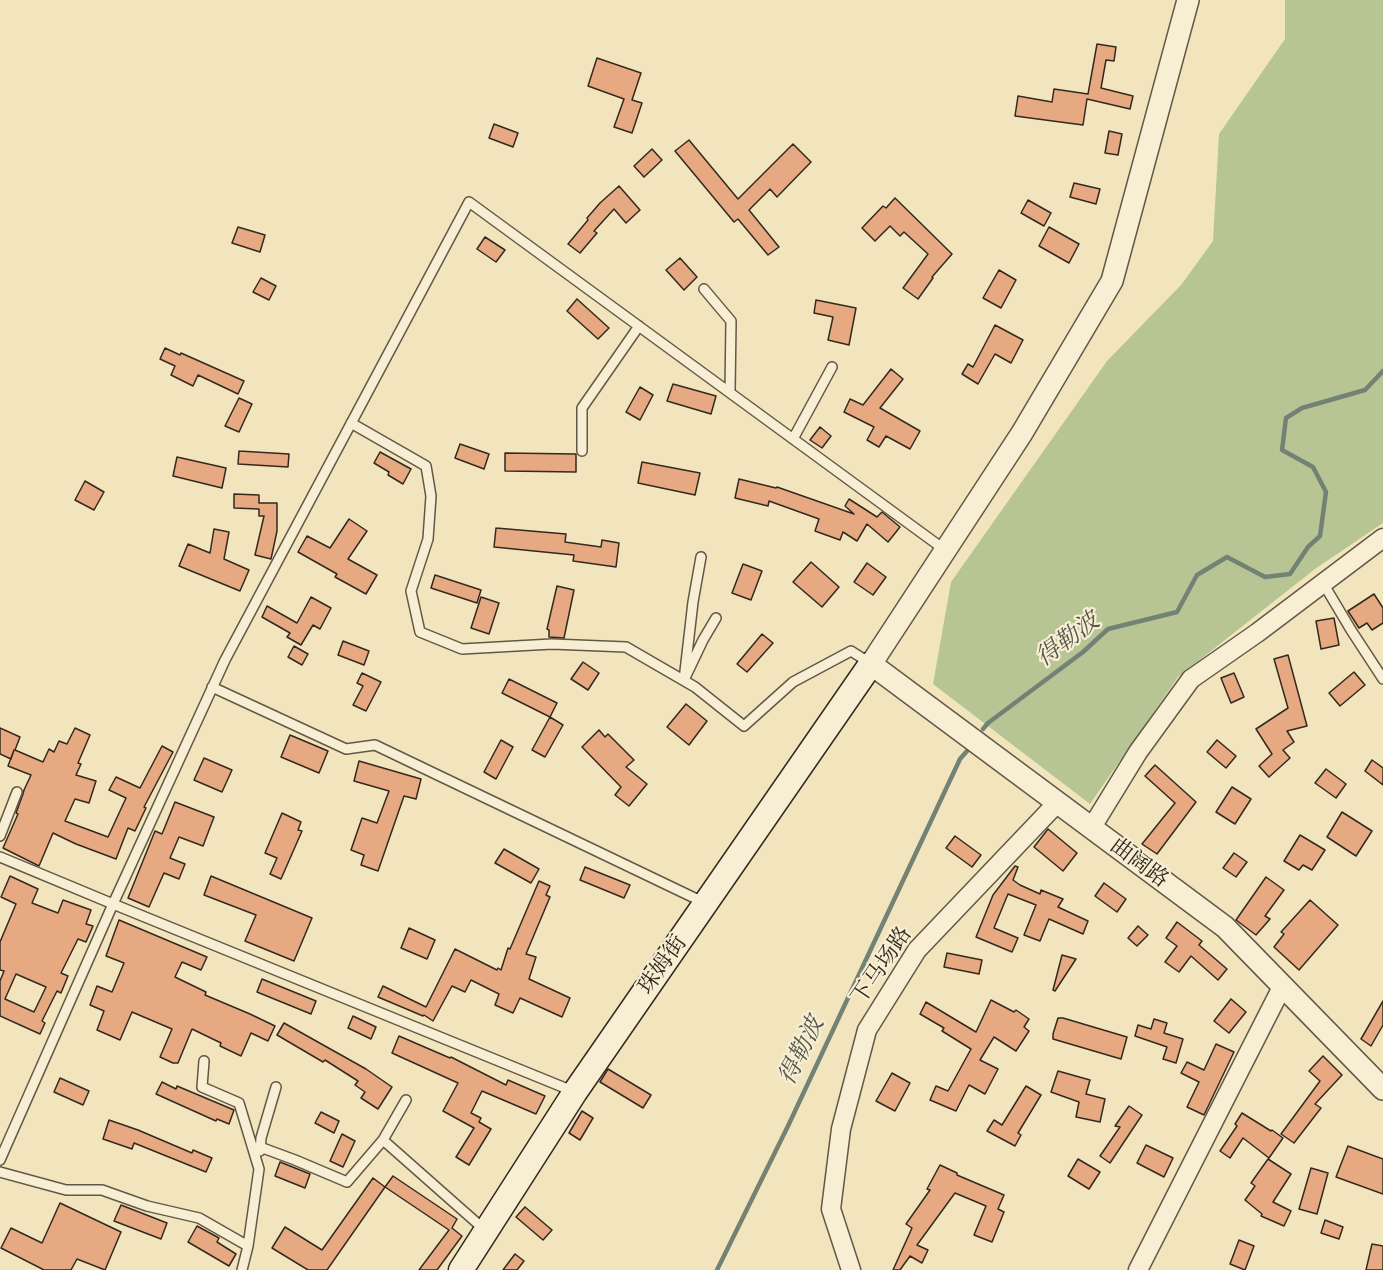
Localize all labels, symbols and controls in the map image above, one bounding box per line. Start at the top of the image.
water label: 得勒波 [1031,607,1105,673]
street label: 曲阔路 [1105,833,1173,893]
street label: 下马场路 [846,922,918,1010]
street label: 珠姆街 [633,930,693,1000]
water label: 得勒波 [773,1012,831,1090]

